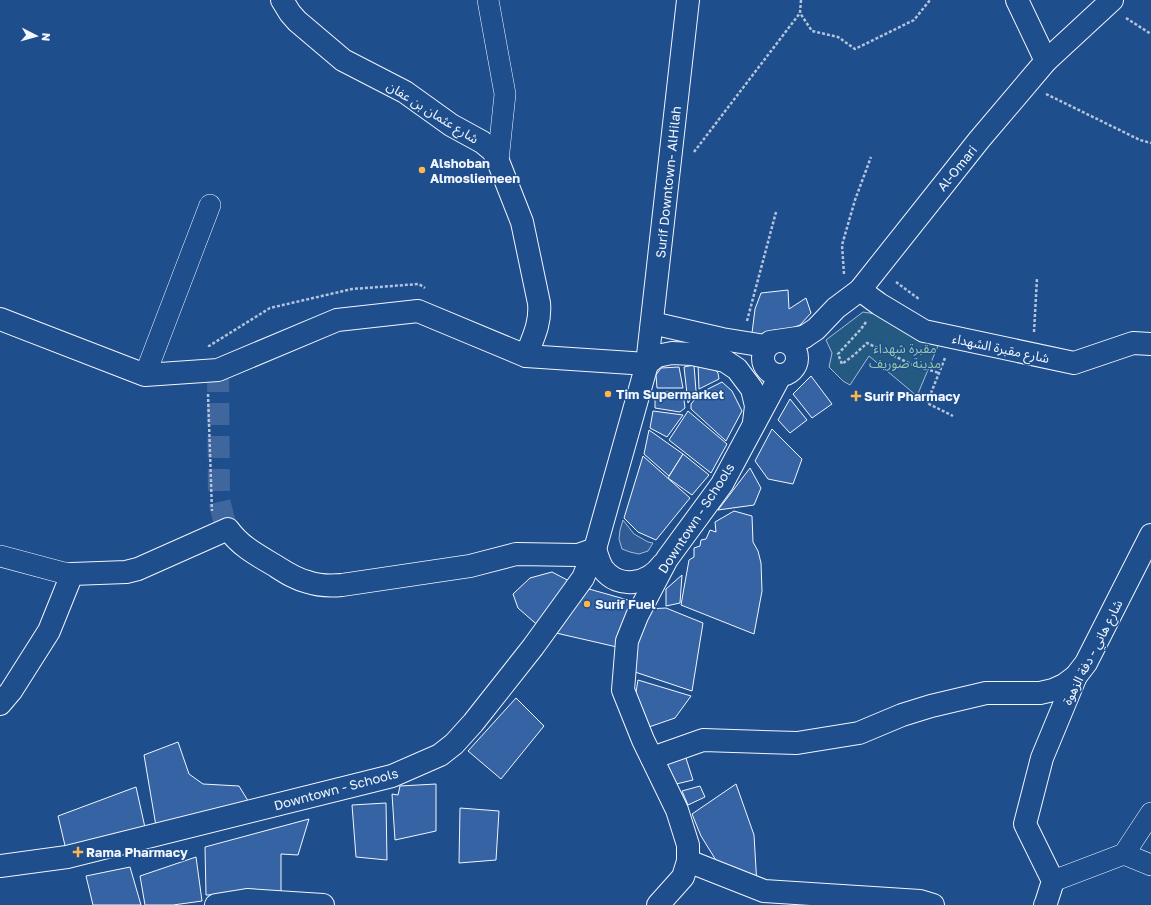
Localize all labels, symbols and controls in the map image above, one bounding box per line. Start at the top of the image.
north arrow [16,16,56,56]
text: N [40,32,53,42]
street label: شارع عثمان بن عفان [383,77,482,149]
street label: Surif Downtown- AlHilah [652,105,684,259]
street label: Al-Omari [934,142,980,194]
place label: Alshoban Almosliemeen [430,155,520,186]
marker: Alshoban Almosliemeen [417,165,427,175]
street label: شارع مقبرة الشهداء [950,330,1051,369]
park label: مقبرة شهداء مدينة صوريف [869,340,941,371]
place label: Tim Supermarket [616,386,724,402]
place label: Surif Pharmacy [864,388,960,404]
marker: Tim Supermarket [603,389,613,399]
marker: Surif Pharmacy [851,391,861,401]
street label: Downtown - Schools [654,460,738,576]
place label: Surif Fuel [595,596,656,612]
street label: شارع هاني - دفة الزهوة [1059,597,1128,709]
marker: Surif Fuel [582,599,592,609]
street label: Downtown - Schools [272,765,400,813]
place label: Rama Pharmacy [86,844,188,860]
marker: Rama Pharmacy [73,847,83,857]

